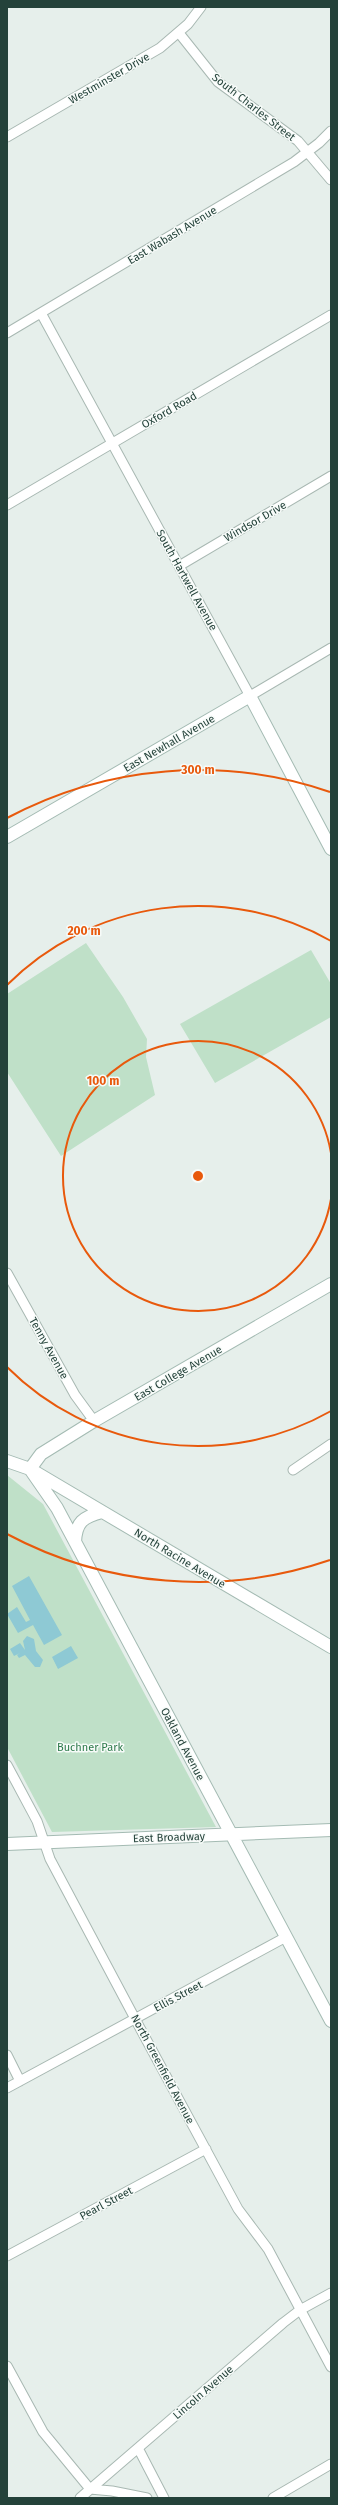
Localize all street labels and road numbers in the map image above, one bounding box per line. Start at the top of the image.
street label: Westminster Drive [67,50,152,107]
street label: South Charles Street [210,71,298,144]
street label: East Wabash Avenue [125,204,219,267]
street label: Oxford Road [139,389,199,431]
street label: Windsor Drive [222,498,289,544]
street label: South Hartwell Avenue [153,527,220,633]
street label: East Newhall Avenue [121,712,217,775]
street label: Tenny Avenue [26,1315,71,1381]
street label: East College Avenue [132,1343,225,1404]
street label: North Racine Avenue [132,1526,228,1591]
street label: Oakland Avenue [158,1706,207,1783]
street label: East Broadway [133,1830,206,1845]
street label: Ellis Street [152,1978,205,2015]
street label: North Greenfield Avenue [128,2012,197,2126]
street label: Pearl Street [78,2184,135,2223]
street label: Lincoln Avenue [171,2363,236,2422]

